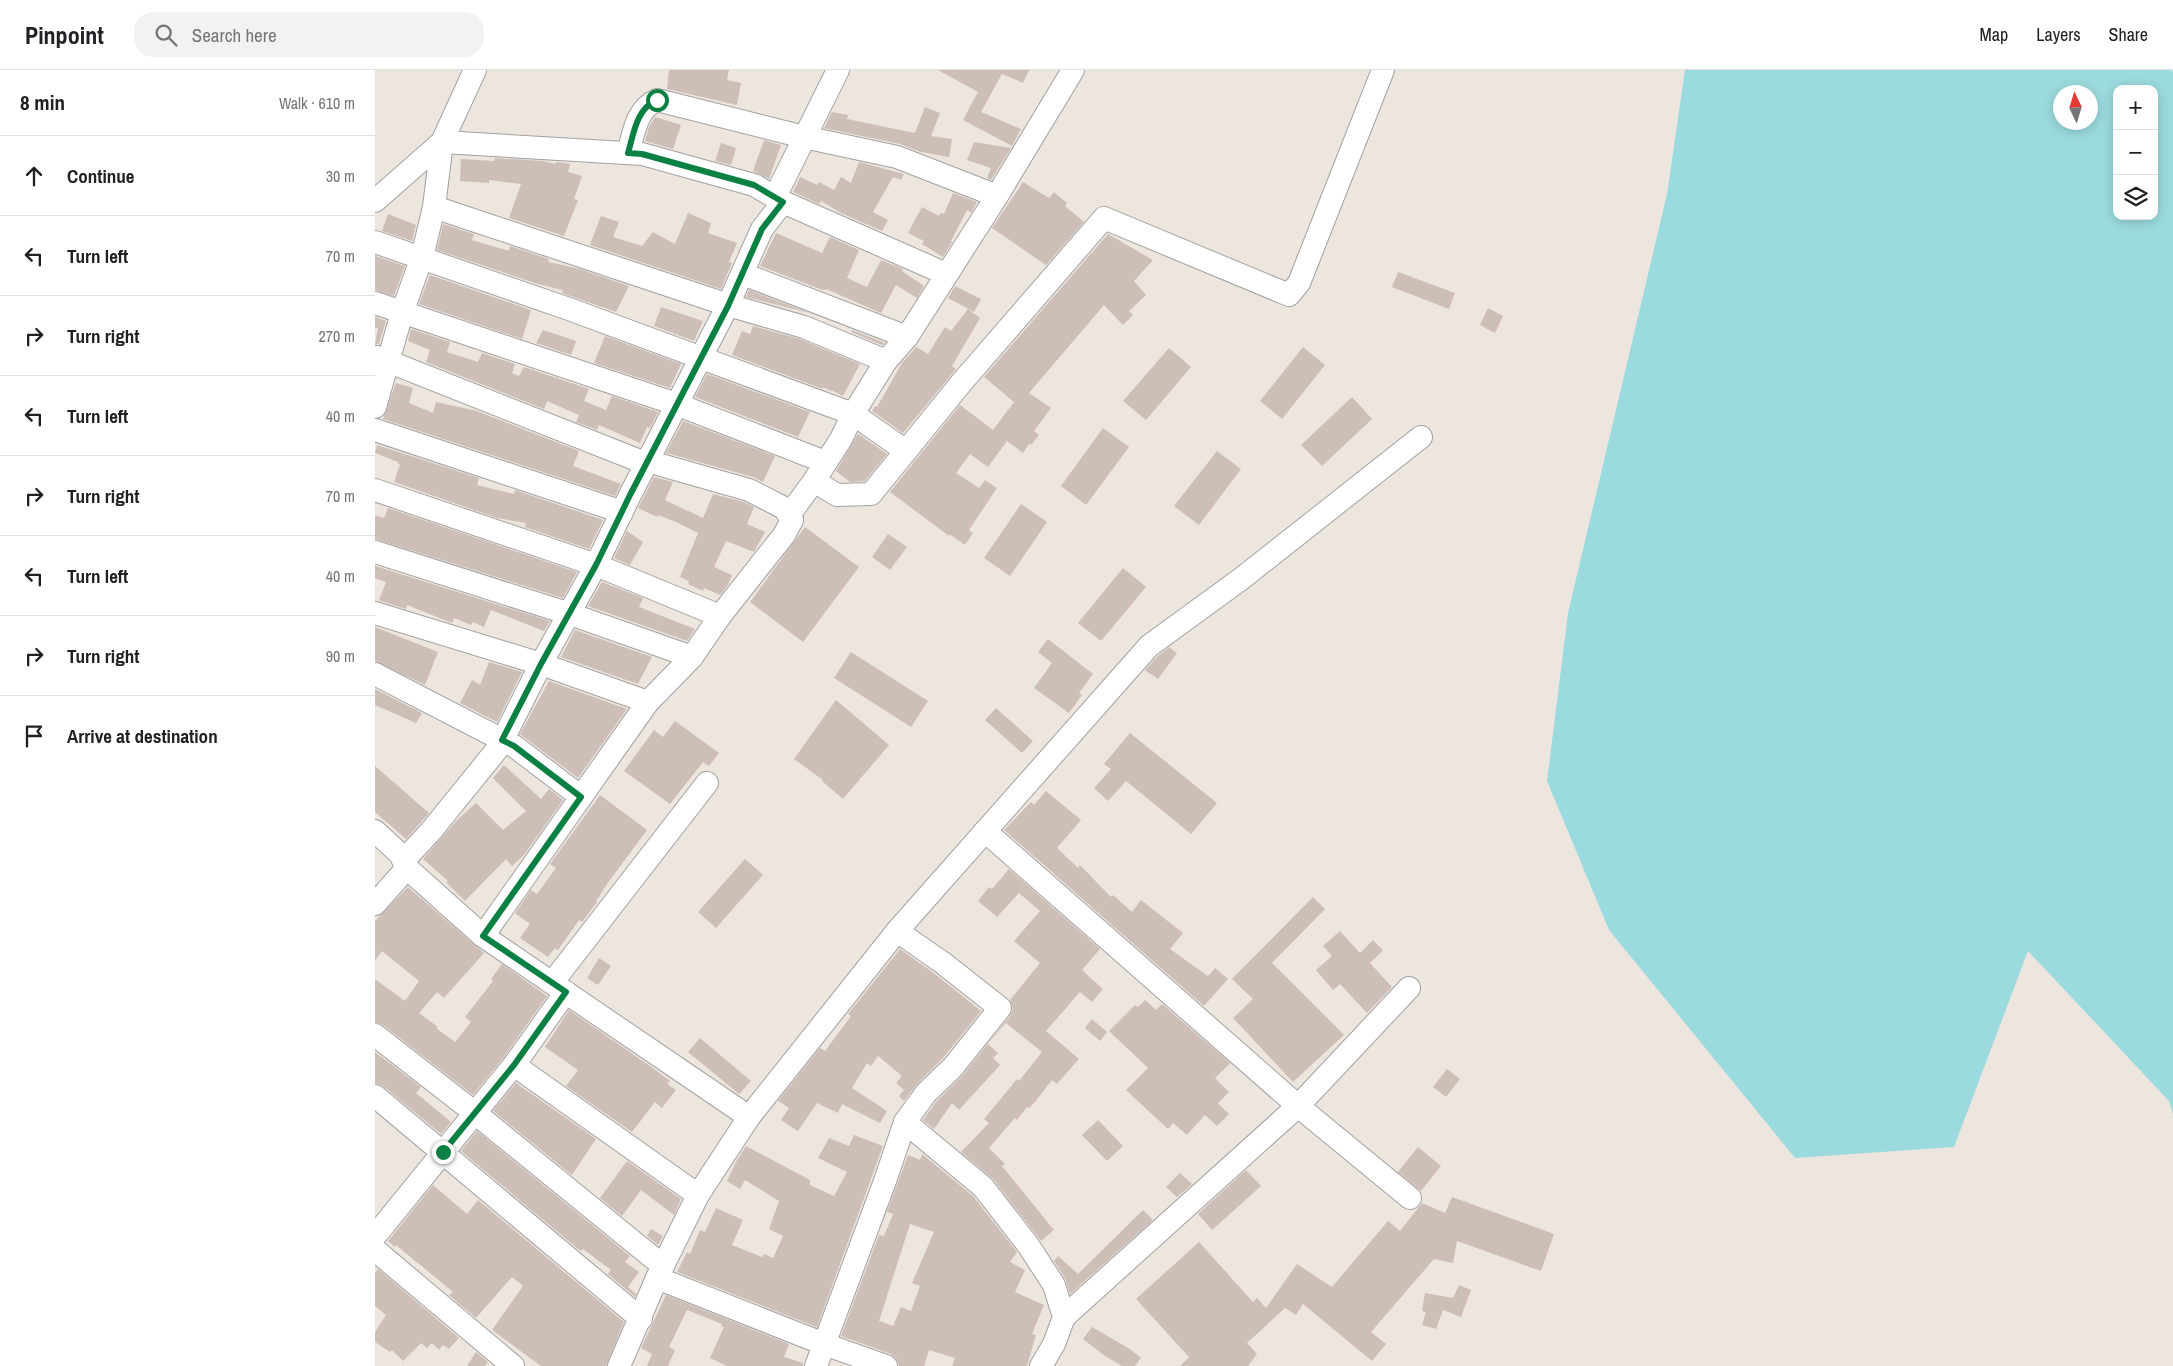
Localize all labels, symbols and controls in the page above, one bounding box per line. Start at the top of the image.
search box [134,12,484,57]
text: Pinpoint [25,19,104,51]
icon: search [152,21,180,49]
text: Search here [192,22,277,48]
text: Map [1980,22,2008,47]
text: Layers [2036,22,2081,47]
text: Share [2109,22,2148,47]
north arrow [2053,85,2098,130]
map controls [2113,85,2158,220]
button: + [2113,85,2158,130]
text: 8 min [20,88,65,117]
route start [646,89,669,112]
text: Walk · 610 m [279,92,355,114]
button: − [2113,130,2158,175]
icon: ahead [20,162,48,190]
text: Continue [67,163,135,189]
text: 30 m [326,165,355,187]
button: layers [2113,175,2158,220]
icon: left [20,242,48,270]
text: Turn left [67,243,128,269]
text: 70 m [326,245,355,267]
icon: right [20,322,48,350]
text: Turn right [67,323,139,349]
text: 270 m [319,325,355,347]
icon: left [20,402,48,430]
text: Turn left [67,403,128,429]
text: 40 m [326,405,355,427]
icon: right [20,482,48,510]
text: Turn right [67,483,139,509]
text: 70 m [326,485,355,507]
icon: left [20,562,48,590]
text: Turn left [67,563,128,589]
text: 40 m [326,565,355,587]
icon: right [20,642,48,670]
text: Turn right [67,643,139,669]
text: 90 m [326,645,355,667]
icon: arrive [20,722,48,750]
text: Arrive at destination [67,723,218,749]
route end [432,1141,455,1164]

